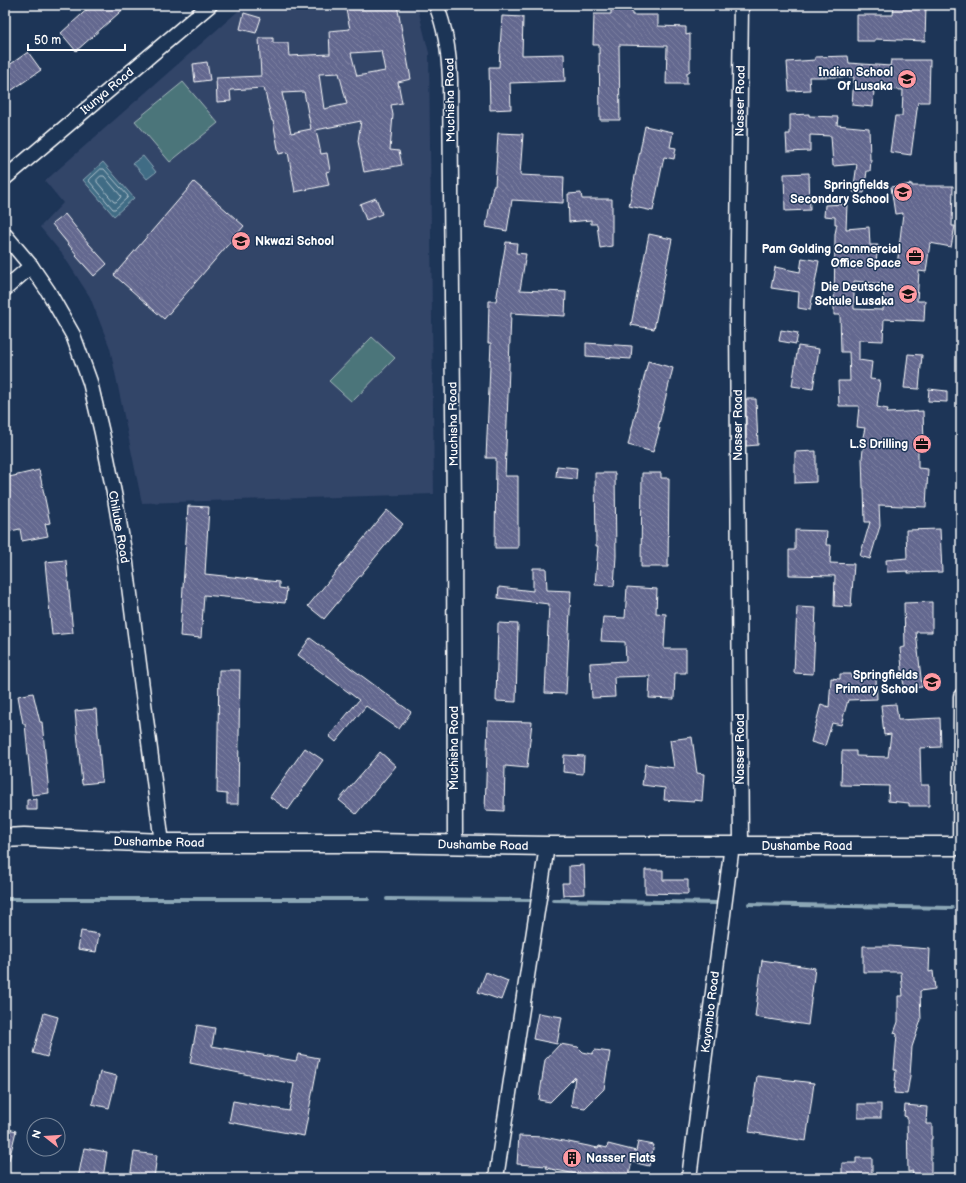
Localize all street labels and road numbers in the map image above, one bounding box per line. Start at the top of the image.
street label: Muchisha Road [442,58,459,142]
street label: Itunya Road [78,65,137,118]
street label: Nasser Road [732,65,749,137]
street label: Muchisha Road [445,382,462,466]
street label: Nasser Road [731,389,746,461]
street label: Chilube Road [105,490,132,565]
street label: Muchisha Road [447,706,462,790]
street label: Nasser Road [733,713,748,785]
street label: Dushambe Road [113,834,205,851]
street label: Dushambe Road [437,837,529,854]
street label: Dushambe Road [762,839,853,854]
street label: Kayombo Road [698,970,723,1054]

